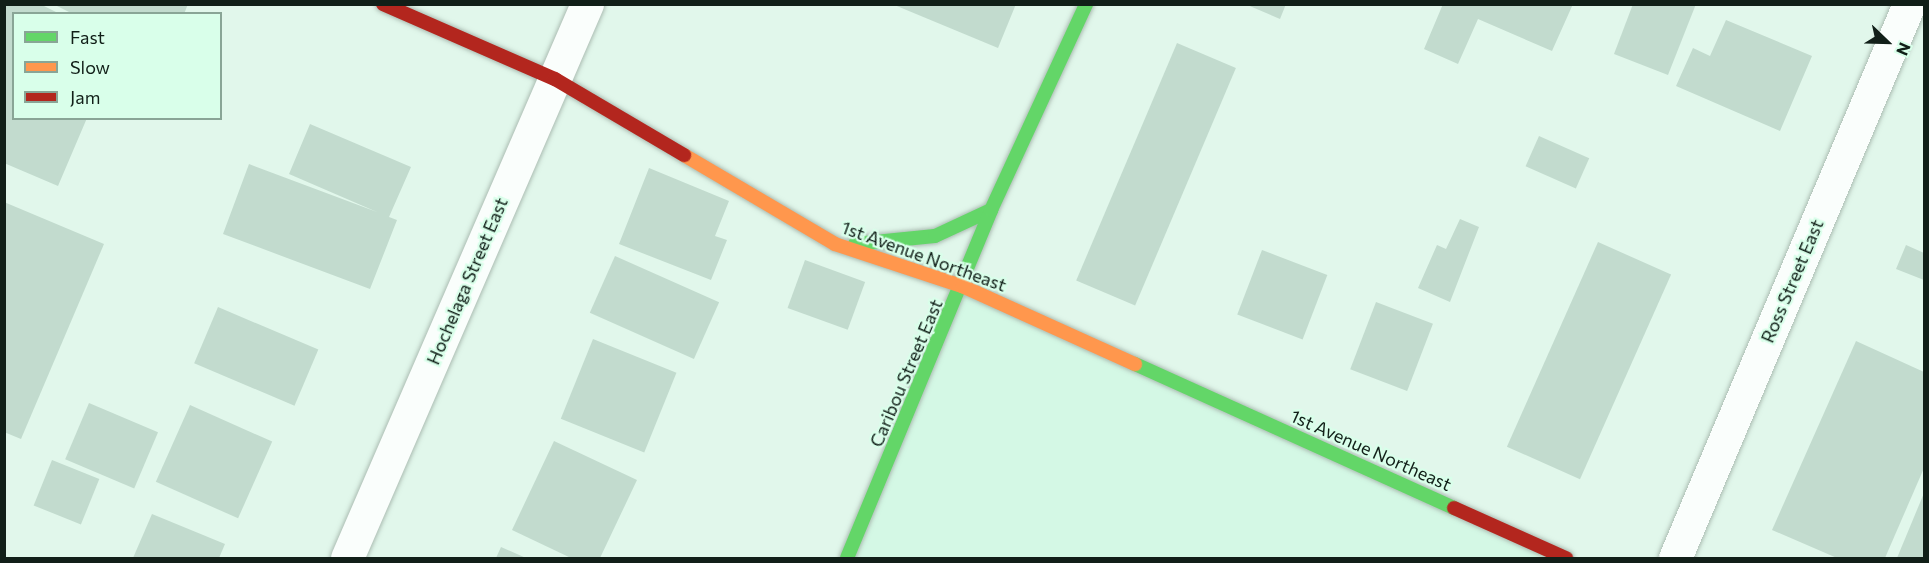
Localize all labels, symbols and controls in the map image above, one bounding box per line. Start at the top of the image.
legend [12,12,222,120]
north arrow [1857,12,1917,72]
text: Fast [70,26,105,48]
text: N [1893,40,1915,58]
text: Slow [70,56,110,78]
text: Jam [70,86,100,108]
street label: Hochelaga Street East [422,194,512,368]
street label: 1st Avenue Northeast [839,216,1009,296]
street label: Ross Street East [1756,216,1828,346]
street label: Caribou Street East [865,296,947,450]
street label: 1st Avenue Northeast [1287,405,1455,495]

